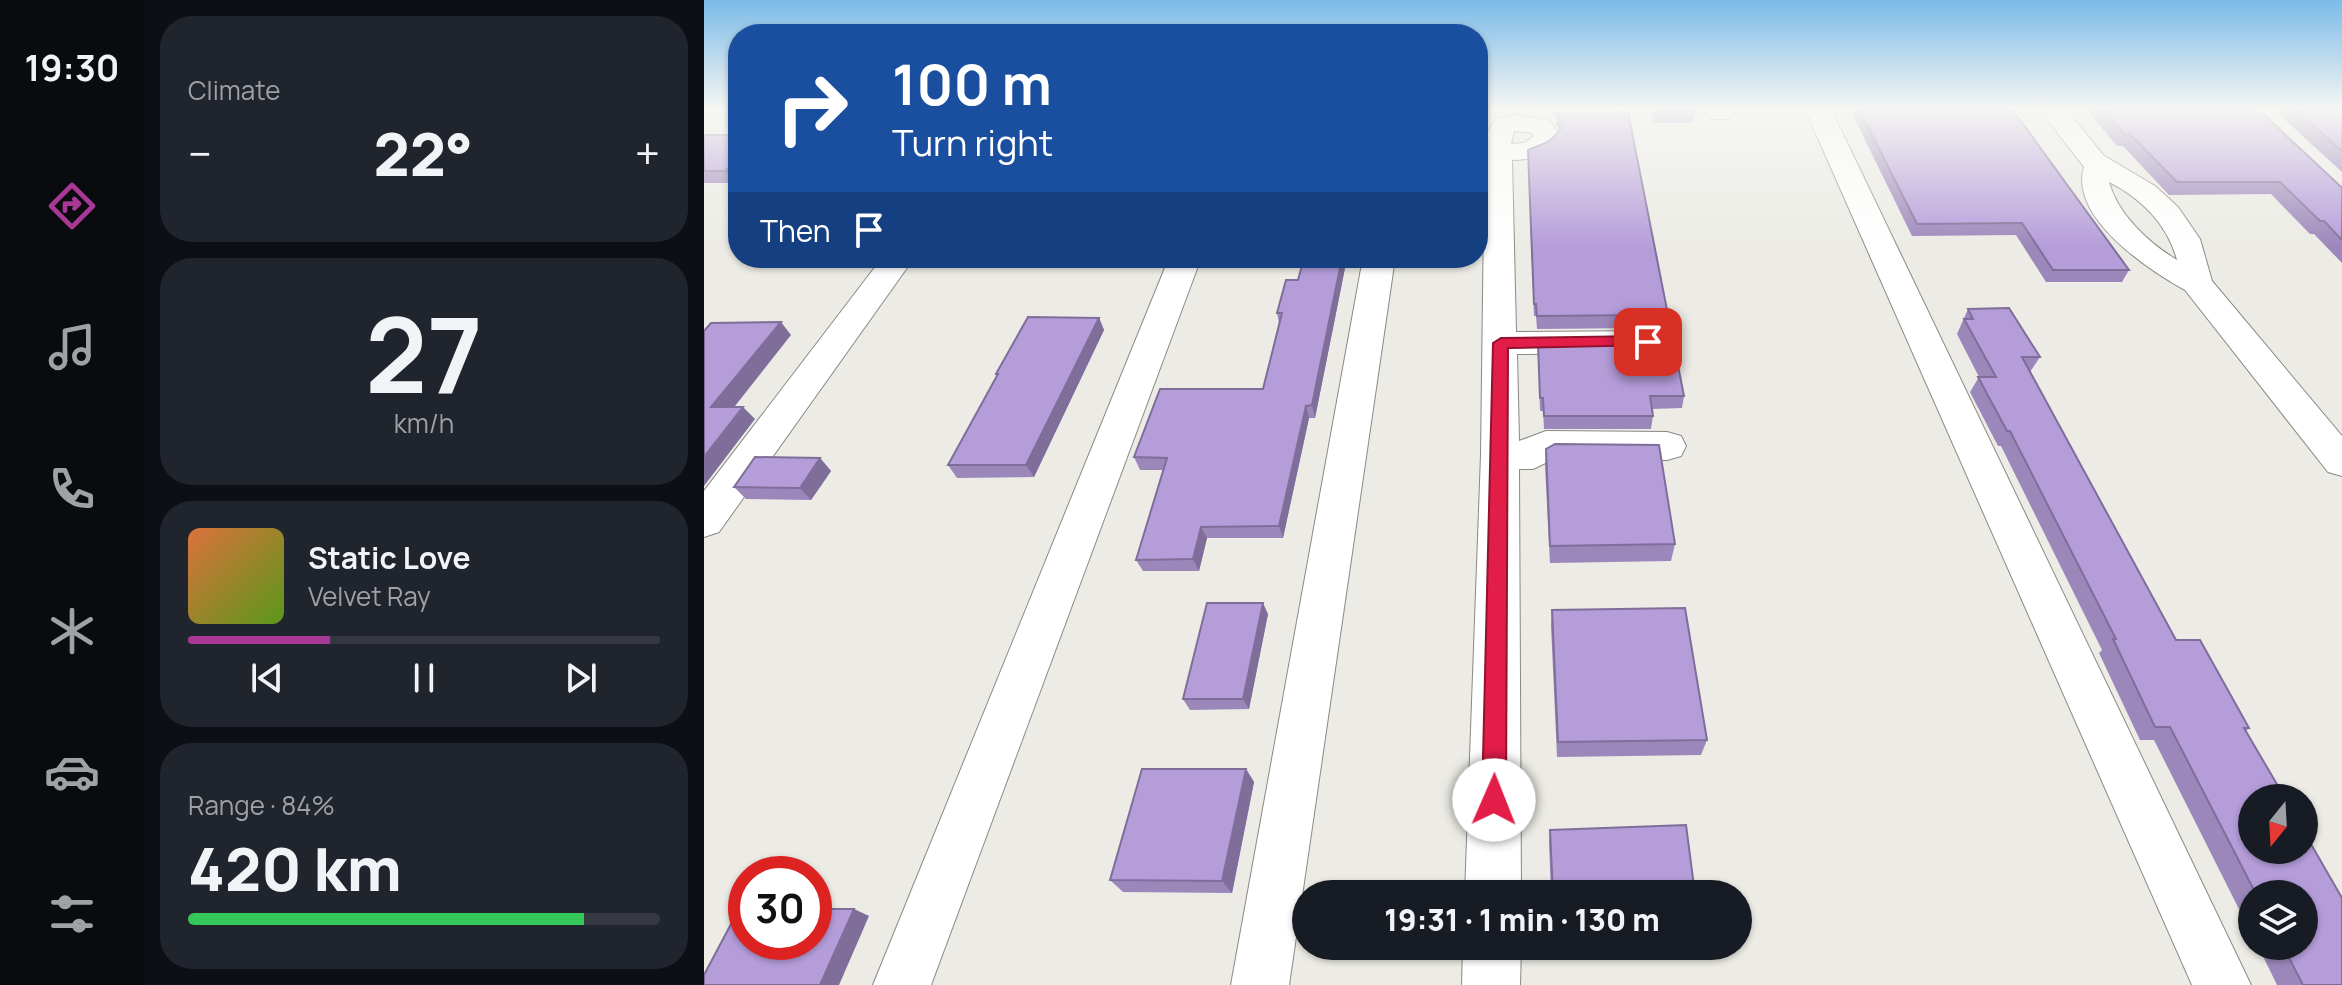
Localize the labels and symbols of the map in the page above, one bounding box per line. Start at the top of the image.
pin [1614,308,1682,376]
position arrow [1452,758,1536,842]
north arrow [2238,784,2318,864]
speed limit sign: 30 [728,856,832,960]

